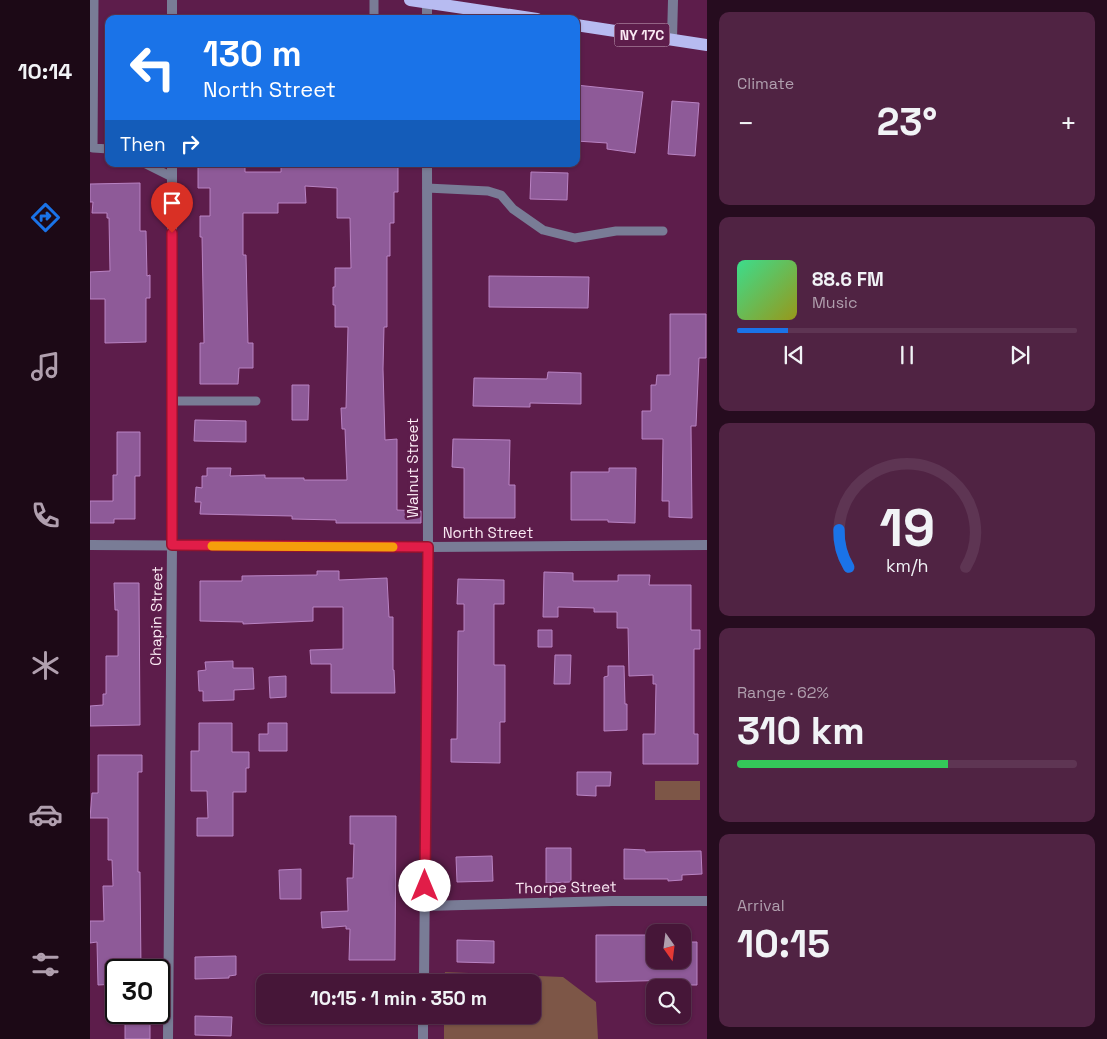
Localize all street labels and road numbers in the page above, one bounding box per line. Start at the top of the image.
road number: NY 17C [614,24,670,46]
street label: Walnut Street [403,418,422,518]
street label: North Street [443,523,533,542]
street label: Chapin Street [146,566,166,666]
street label: Thorpe Street [515,877,617,897]

